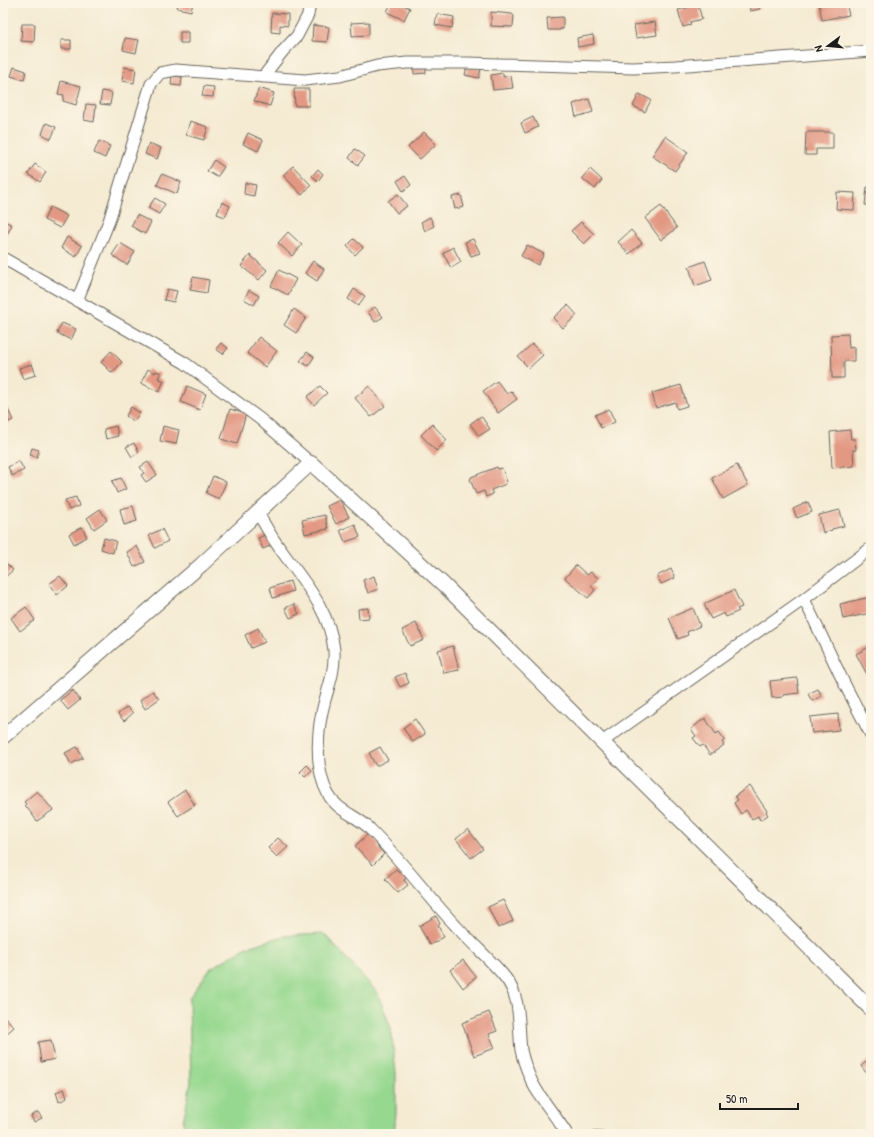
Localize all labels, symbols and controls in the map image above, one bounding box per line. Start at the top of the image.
north arrow [808,26,848,66]
text: N [811,44,826,54]
scale bar [720,1085,798,1111]
text: 50 m [726,1090,747,1107]

